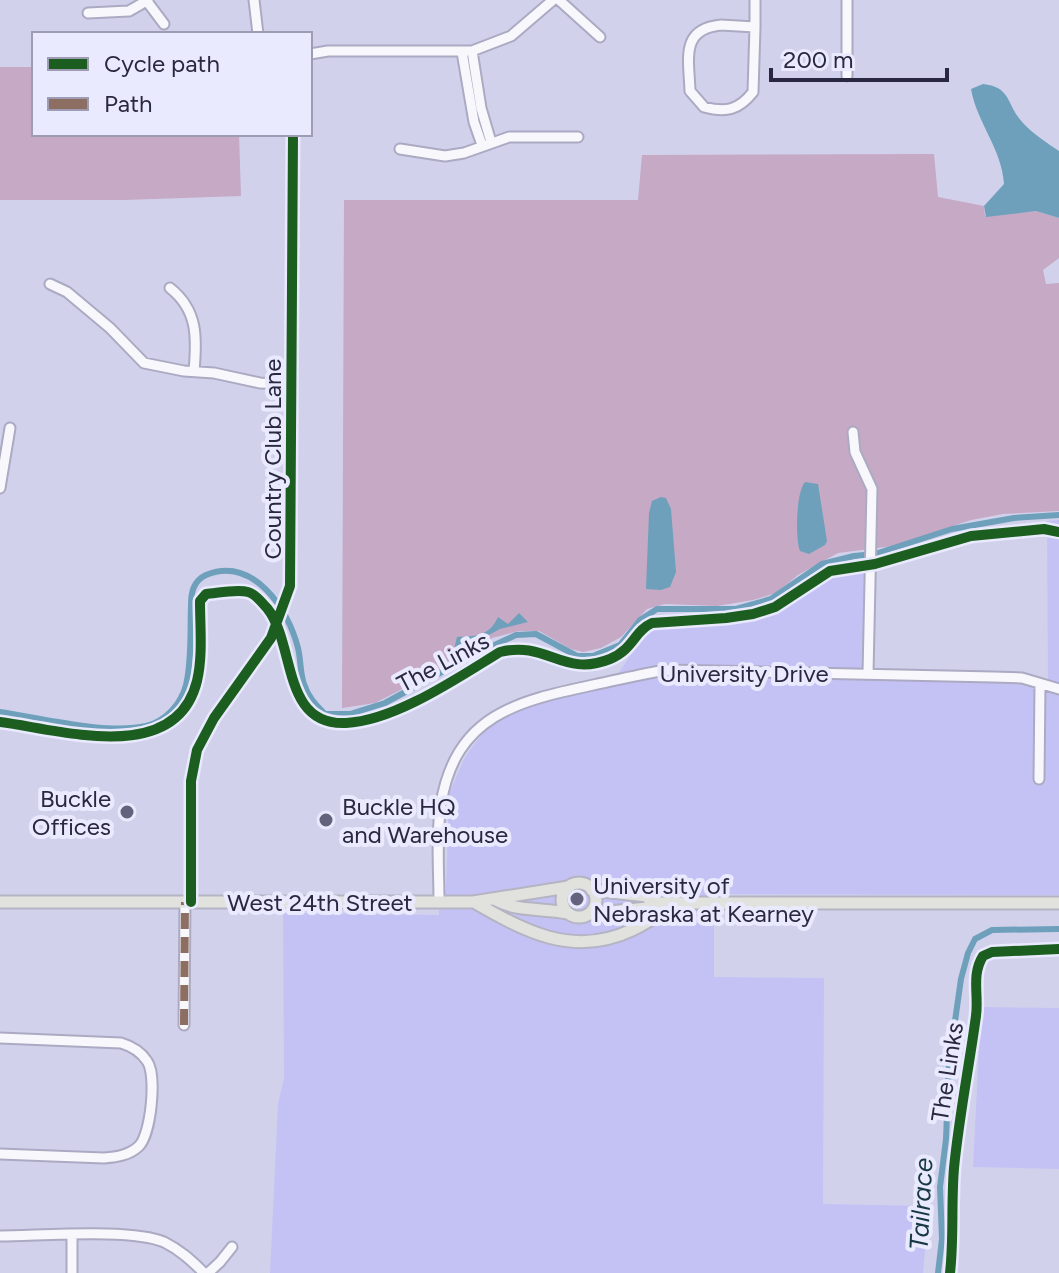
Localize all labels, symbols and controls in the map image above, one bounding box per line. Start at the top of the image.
legend [32,32,312,136]
scale bar [771,32,947,82]
text: 200 m [783,45,854,74]
text: Cycle path [104,49,220,78]
text: Path [104,89,152,118]
street label: Country Club Lane [258,359,287,559]
street label: The Links [392,626,494,698]
street label: University Drive [659,659,829,688]
place label: Buckle Offices [32,784,111,841]
place label: Buckle HQ and Warehouse [342,792,508,849]
marker: Buckle Offices [118,803,136,821]
marker: Buckle HQ and Warehouse [317,811,335,829]
place label: University of Nebraska at Kearney [593,871,814,928]
street label: West 24th Street [227,888,413,917]
marker: University of Nebraska at Kearney [568,890,586,908]
street label: The Links [925,1020,969,1124]
water label: Tailrace [903,1157,939,1251]

